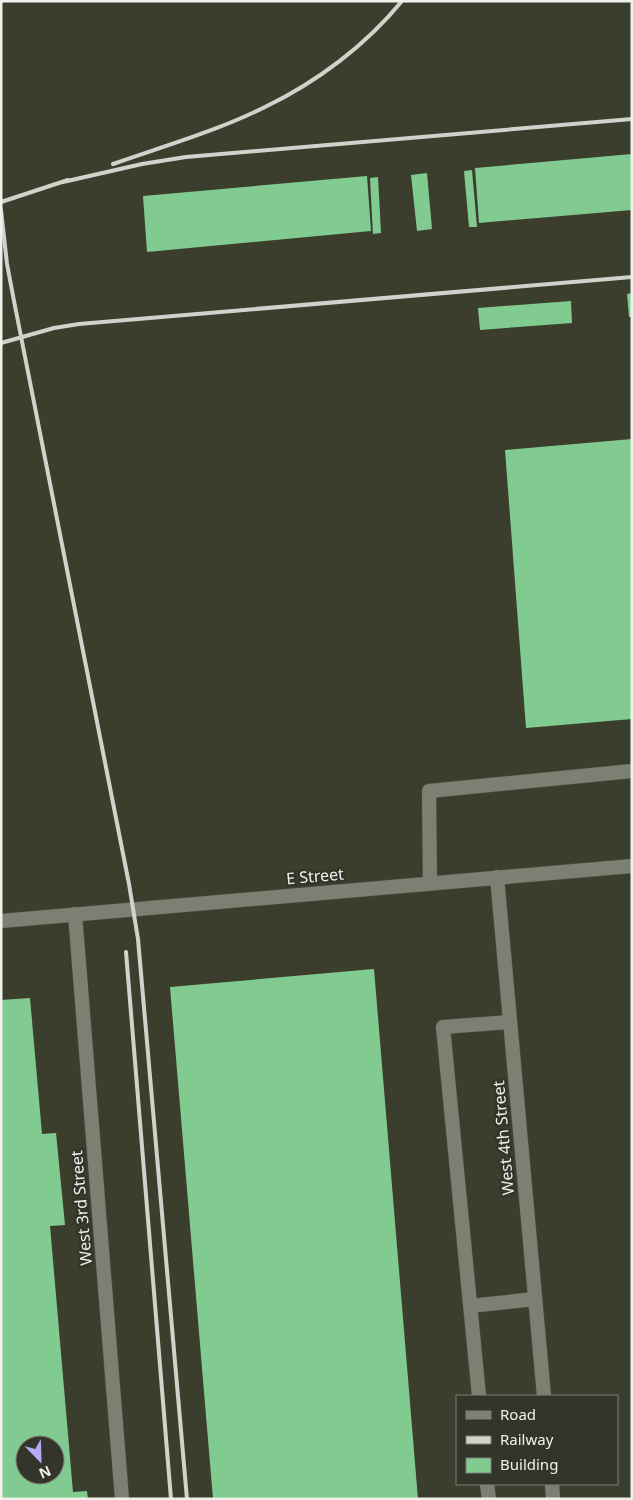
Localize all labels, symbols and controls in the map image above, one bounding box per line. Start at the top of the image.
street label: E Street [285,863,345,889]
street label: West 4th Street [487,1080,519,1196]
street label: West 3rd Street [65,1149,97,1266]
legend [456,1395,618,1485]
text: Road [500,1404,536,1424]
text: Railway [500,1429,554,1449]
north arrow [15,1435,65,1485]
text: Building [500,1454,558,1474]
text: N [36,1461,54,1483]

